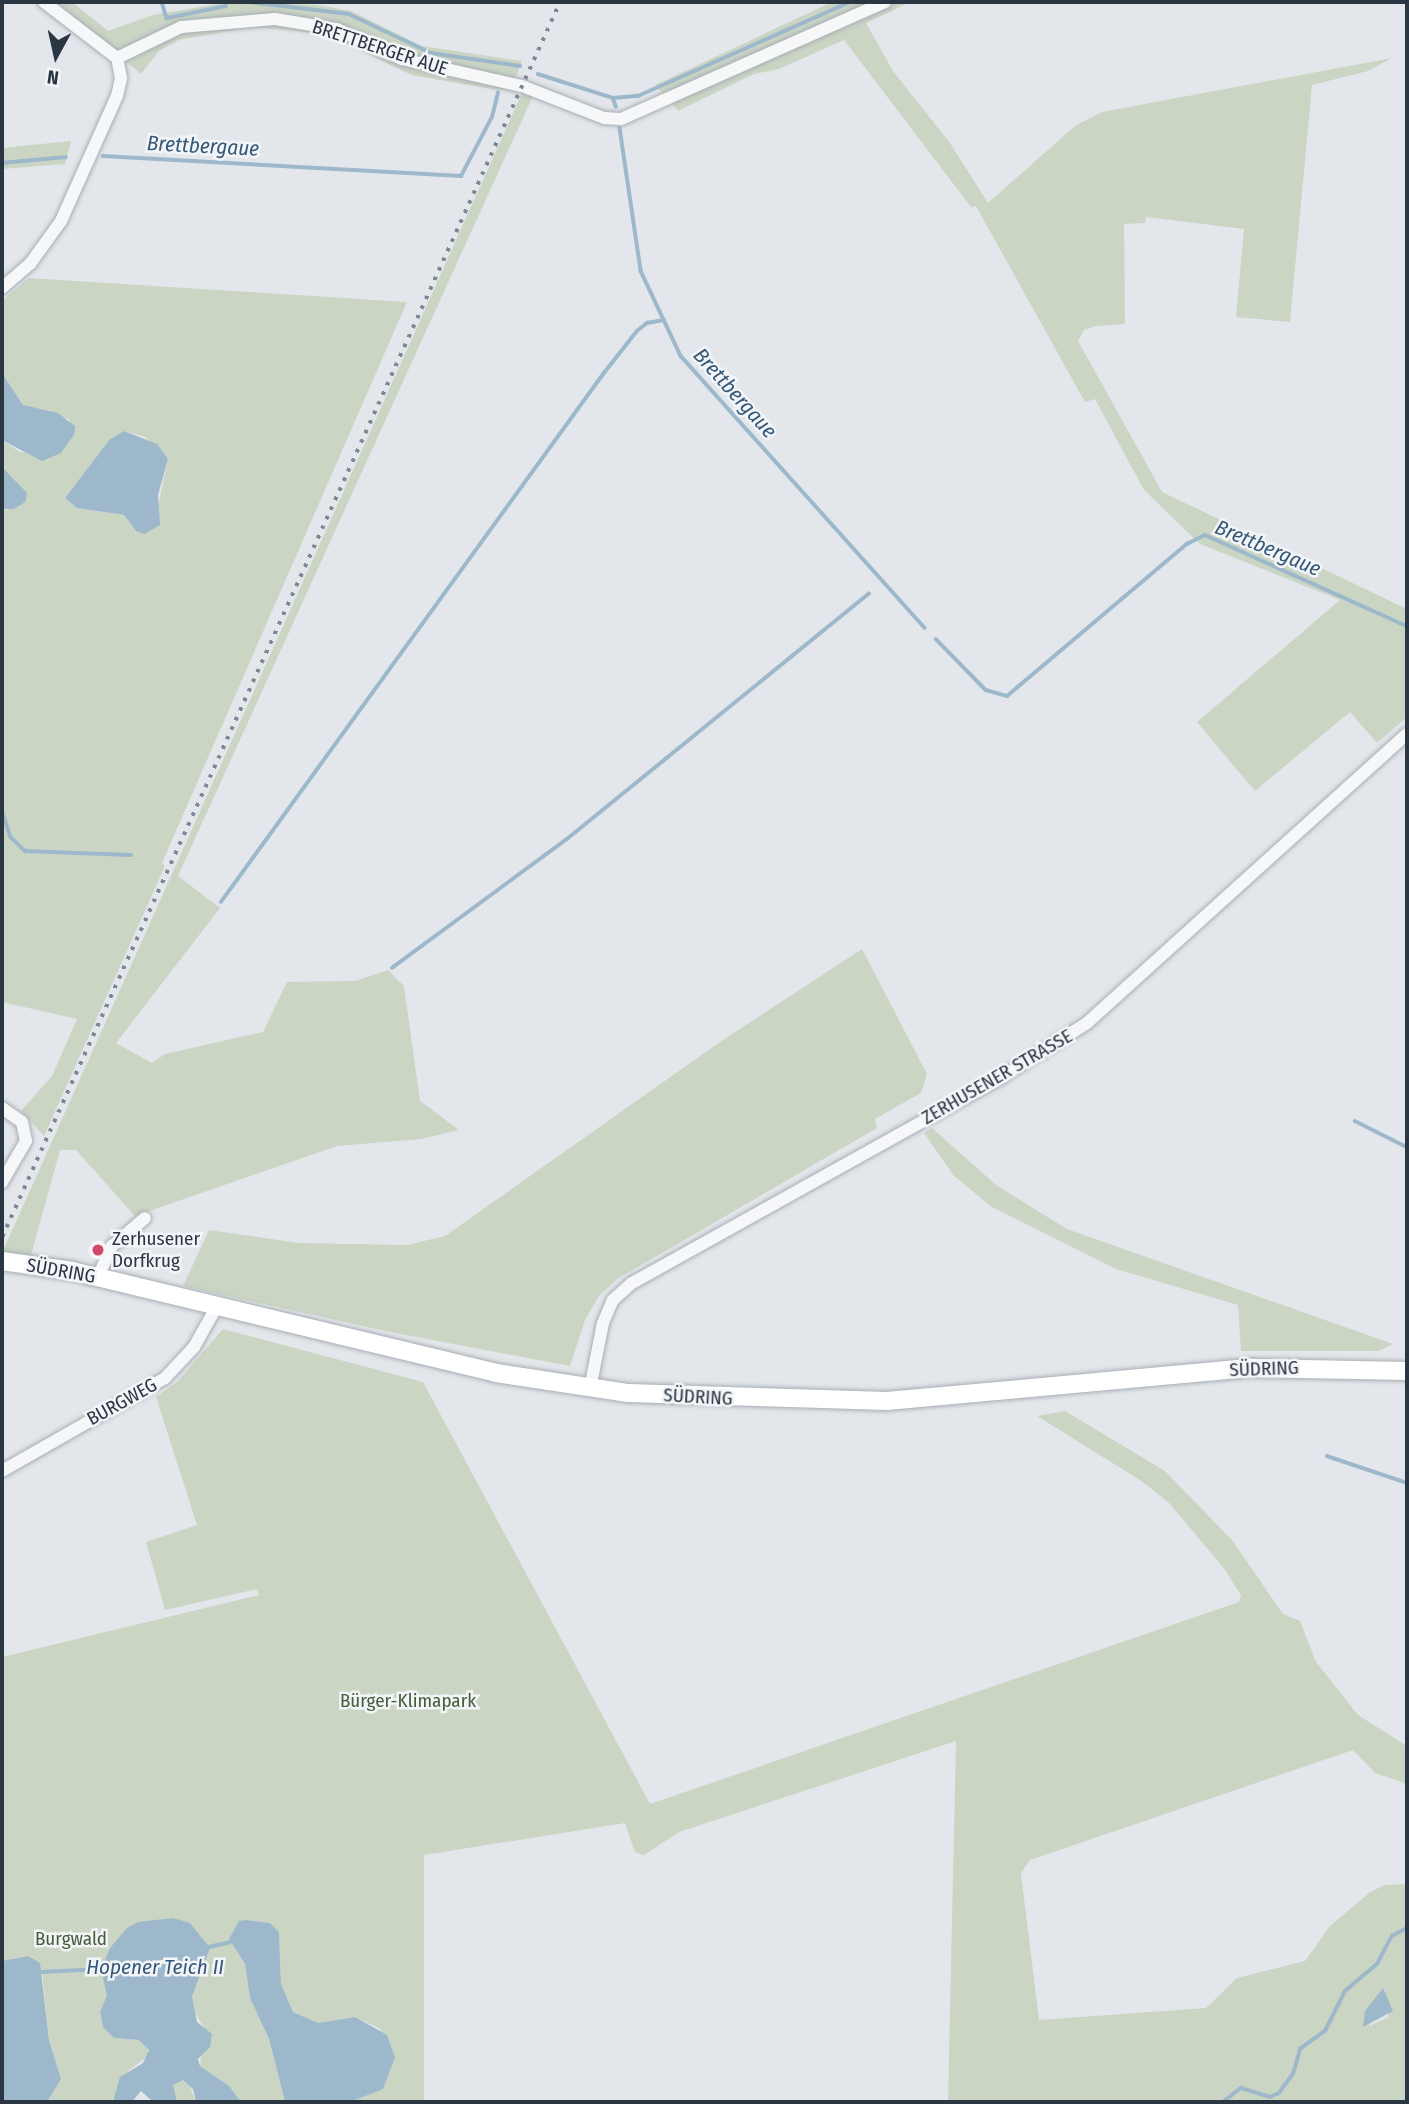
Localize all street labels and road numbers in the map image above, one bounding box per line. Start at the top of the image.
street label: BRETTBERGER AUE [309,15,451,81]
street label: ZERHUSENER STRASSE [918,1025,1076,1129]
street label: SÜDRING [25,1254,97,1288]
street label: SÜDRING [1229,1356,1299,1382]
street label: BURGWEG [83,1374,161,1430]
street label: SÜDRING [663,1384,733,1410]

